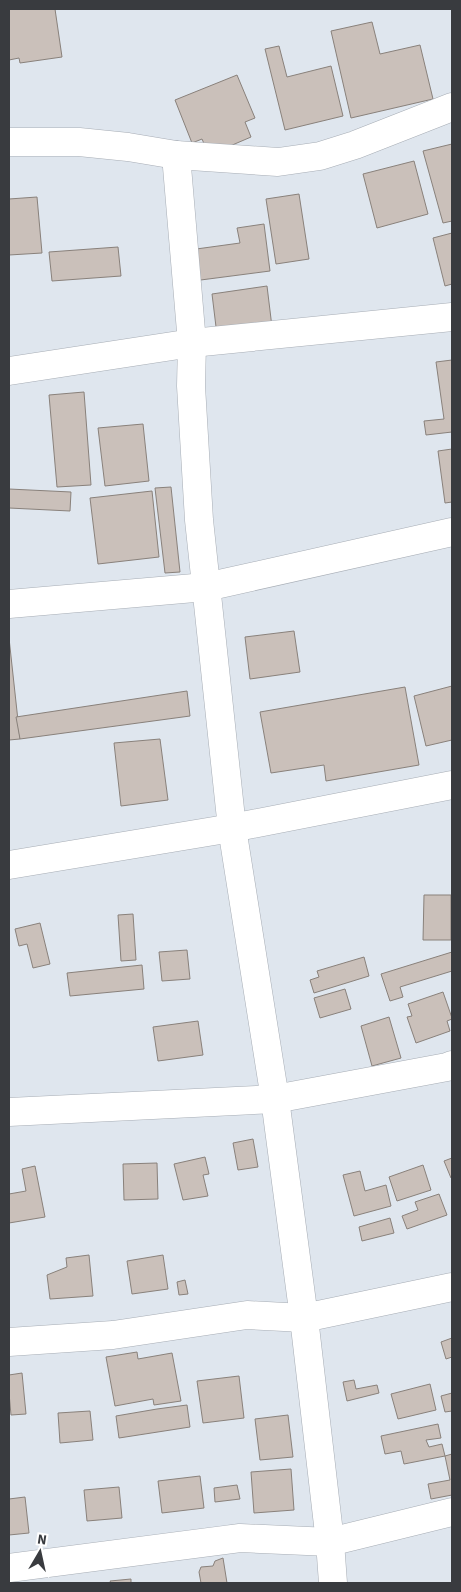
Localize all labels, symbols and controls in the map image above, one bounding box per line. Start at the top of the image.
north arrow [15,1527,65,1577]
text: N [36,1530,48,1551]

